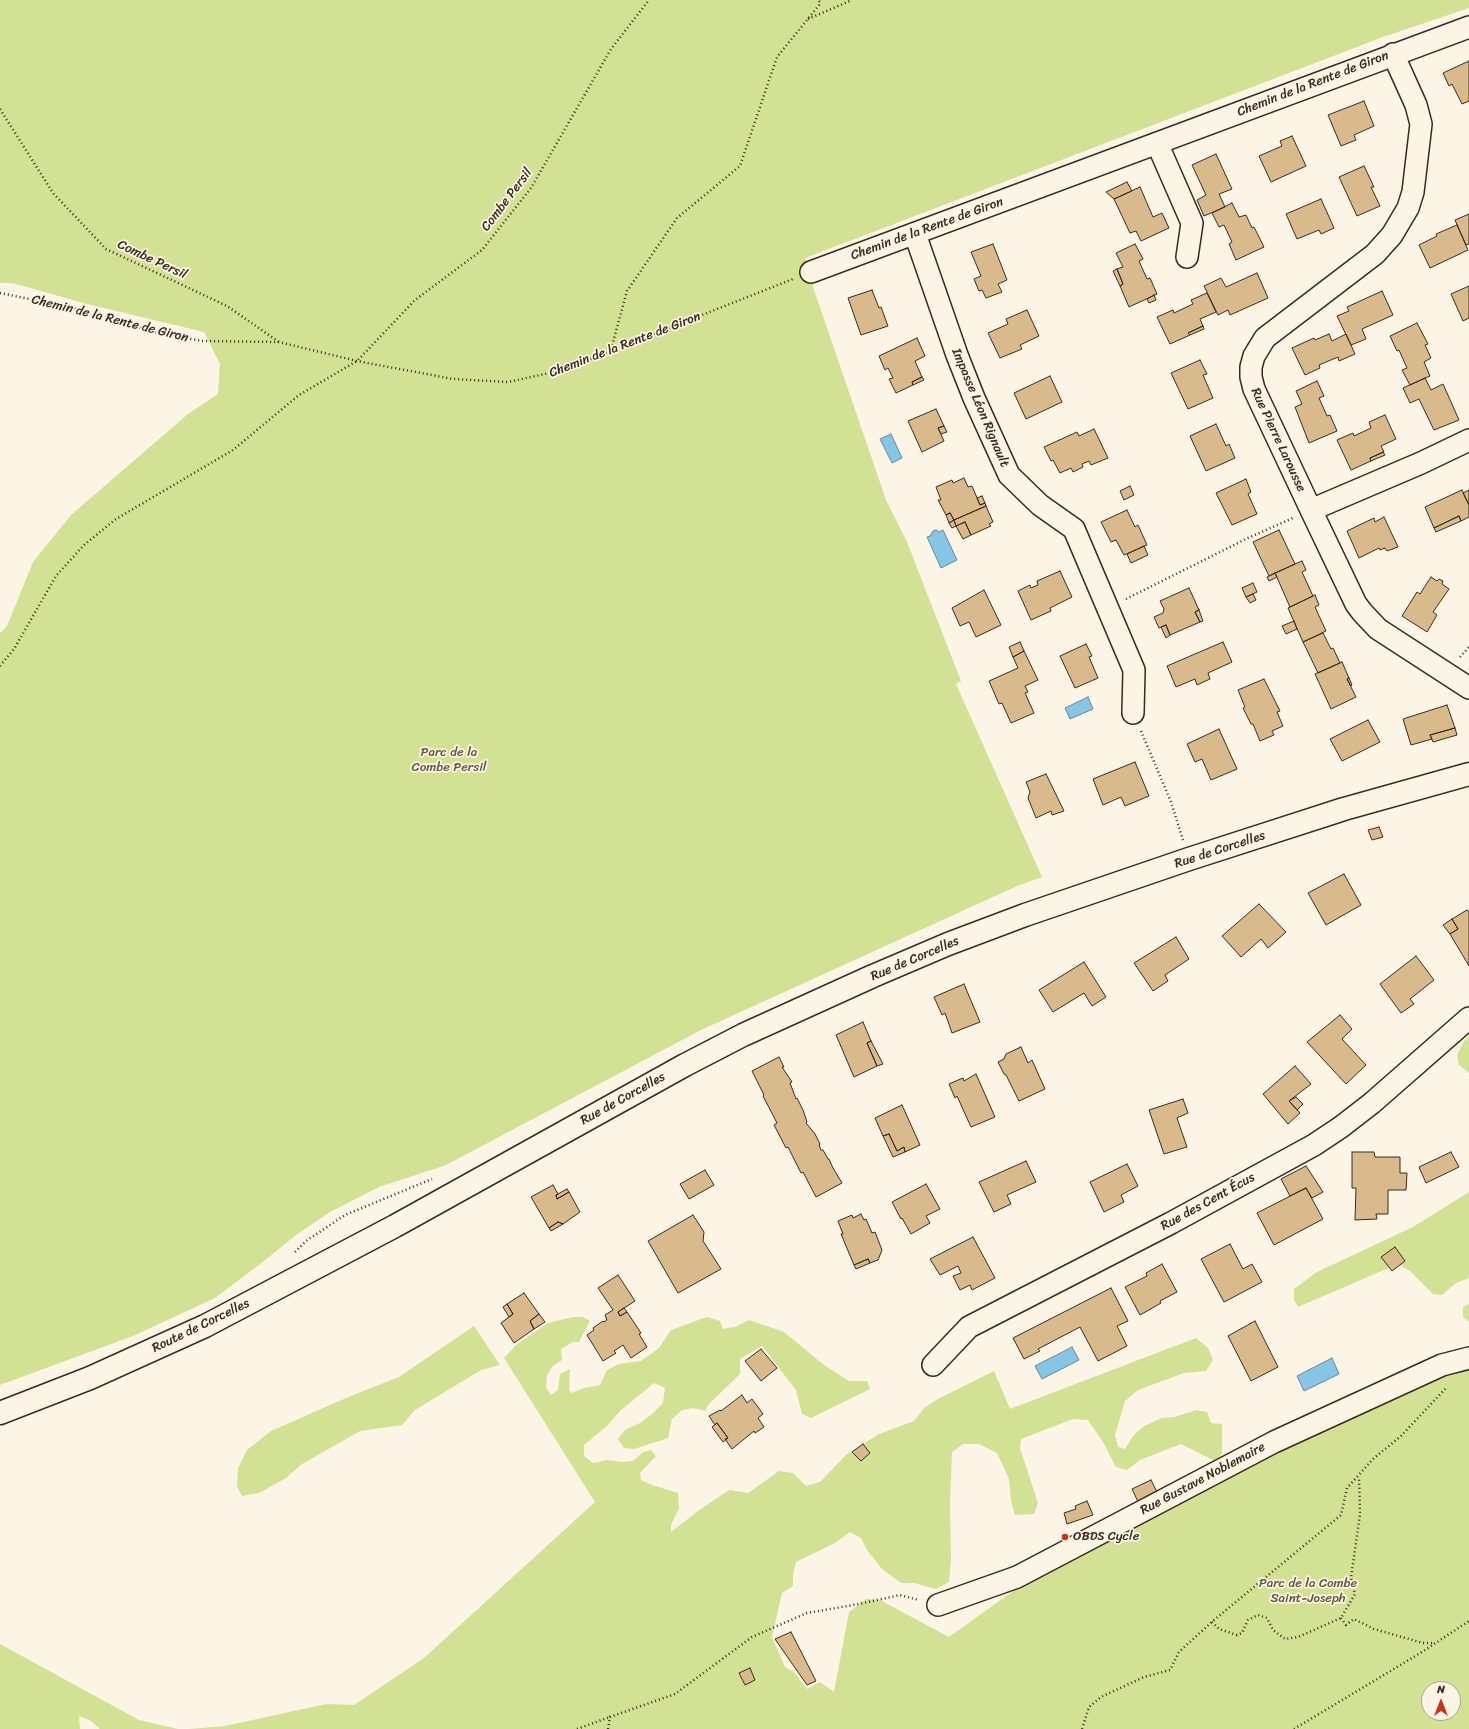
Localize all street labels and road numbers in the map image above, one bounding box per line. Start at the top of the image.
street label: Chemin de la Rente de Giron [1235,48,1391,120]
street label: Combe Persil [478,165,536,235]
street label: Chemin de la Rente de Giron [849,194,1005,264]
street label: Combe Persil [115,237,189,283]
street label: Chemin de la Rente de Giron [30,292,190,346]
street label: Chemin de la Rente de Giron [547,309,703,381]
street label: Impasse Léon Rignault [948,346,1012,470]
street label: Rue Pierre Larousse [1247,386,1309,494]
street label: Rue de Corcelles [1173,828,1267,872]
street label: Rue de Corcelles [868,933,962,985]
street label: Rue de Corcelles [578,1069,668,1129]
street label: Rue des Cent Écus [1158,1170,1258,1234]
street label: Route de Corcelles [150,1296,252,1356]
street label: Rue Gustave Noblemaire [1138,1439,1268,1519]

